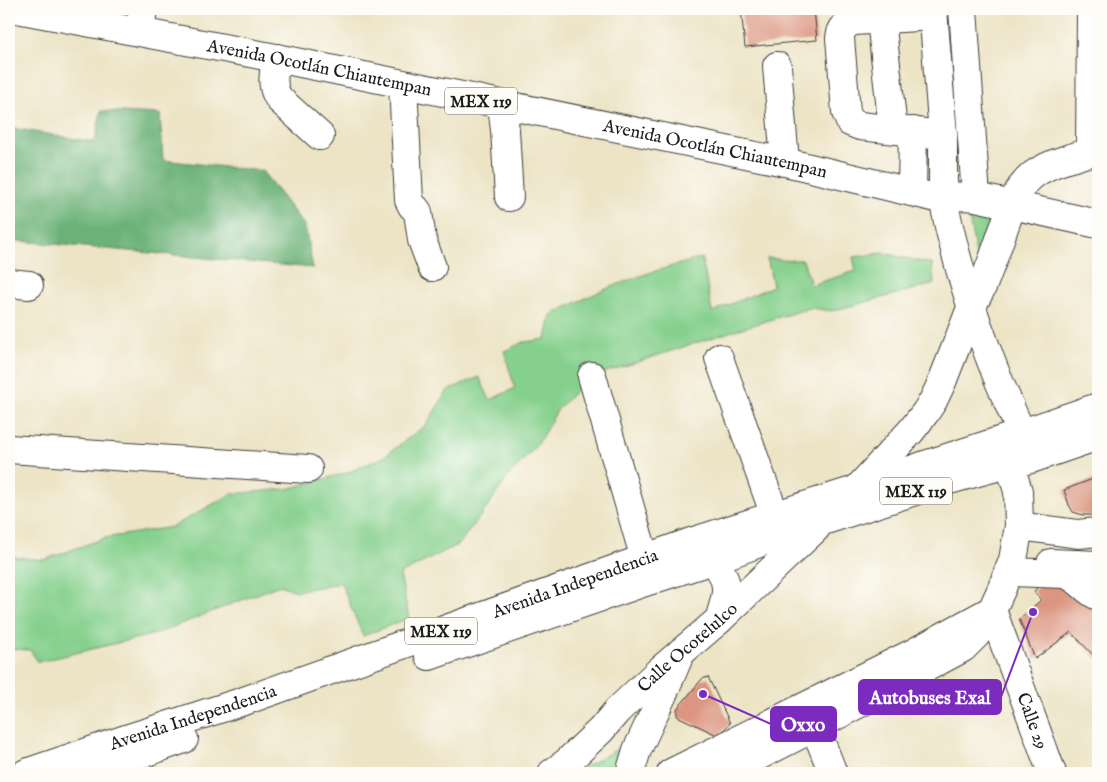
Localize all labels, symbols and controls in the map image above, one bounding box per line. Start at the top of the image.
street label: Avenida Ocotlán Chiautempan [204,35,434,103]
road number: MEX 119 [445,88,517,114]
street label: Avenida Ocotlán Chiautempan [600,115,830,185]
road number: MEX 119 [880,478,952,504]
street label: Avenida Independencia [489,545,662,625]
street label: Calle Ocotelulco [633,598,743,698]
road number: MEX 119 [405,618,477,644]
street label: Avenida Independencia [106,680,280,757]
callout: Autobuses Exal [859,680,1001,714]
text: Autobuses Exal [868,687,991,711]
street label: Calle 29 [1010,690,1052,753]
callout: Oxxo [771,707,836,741]
text: Oxxo [781,714,825,738]

